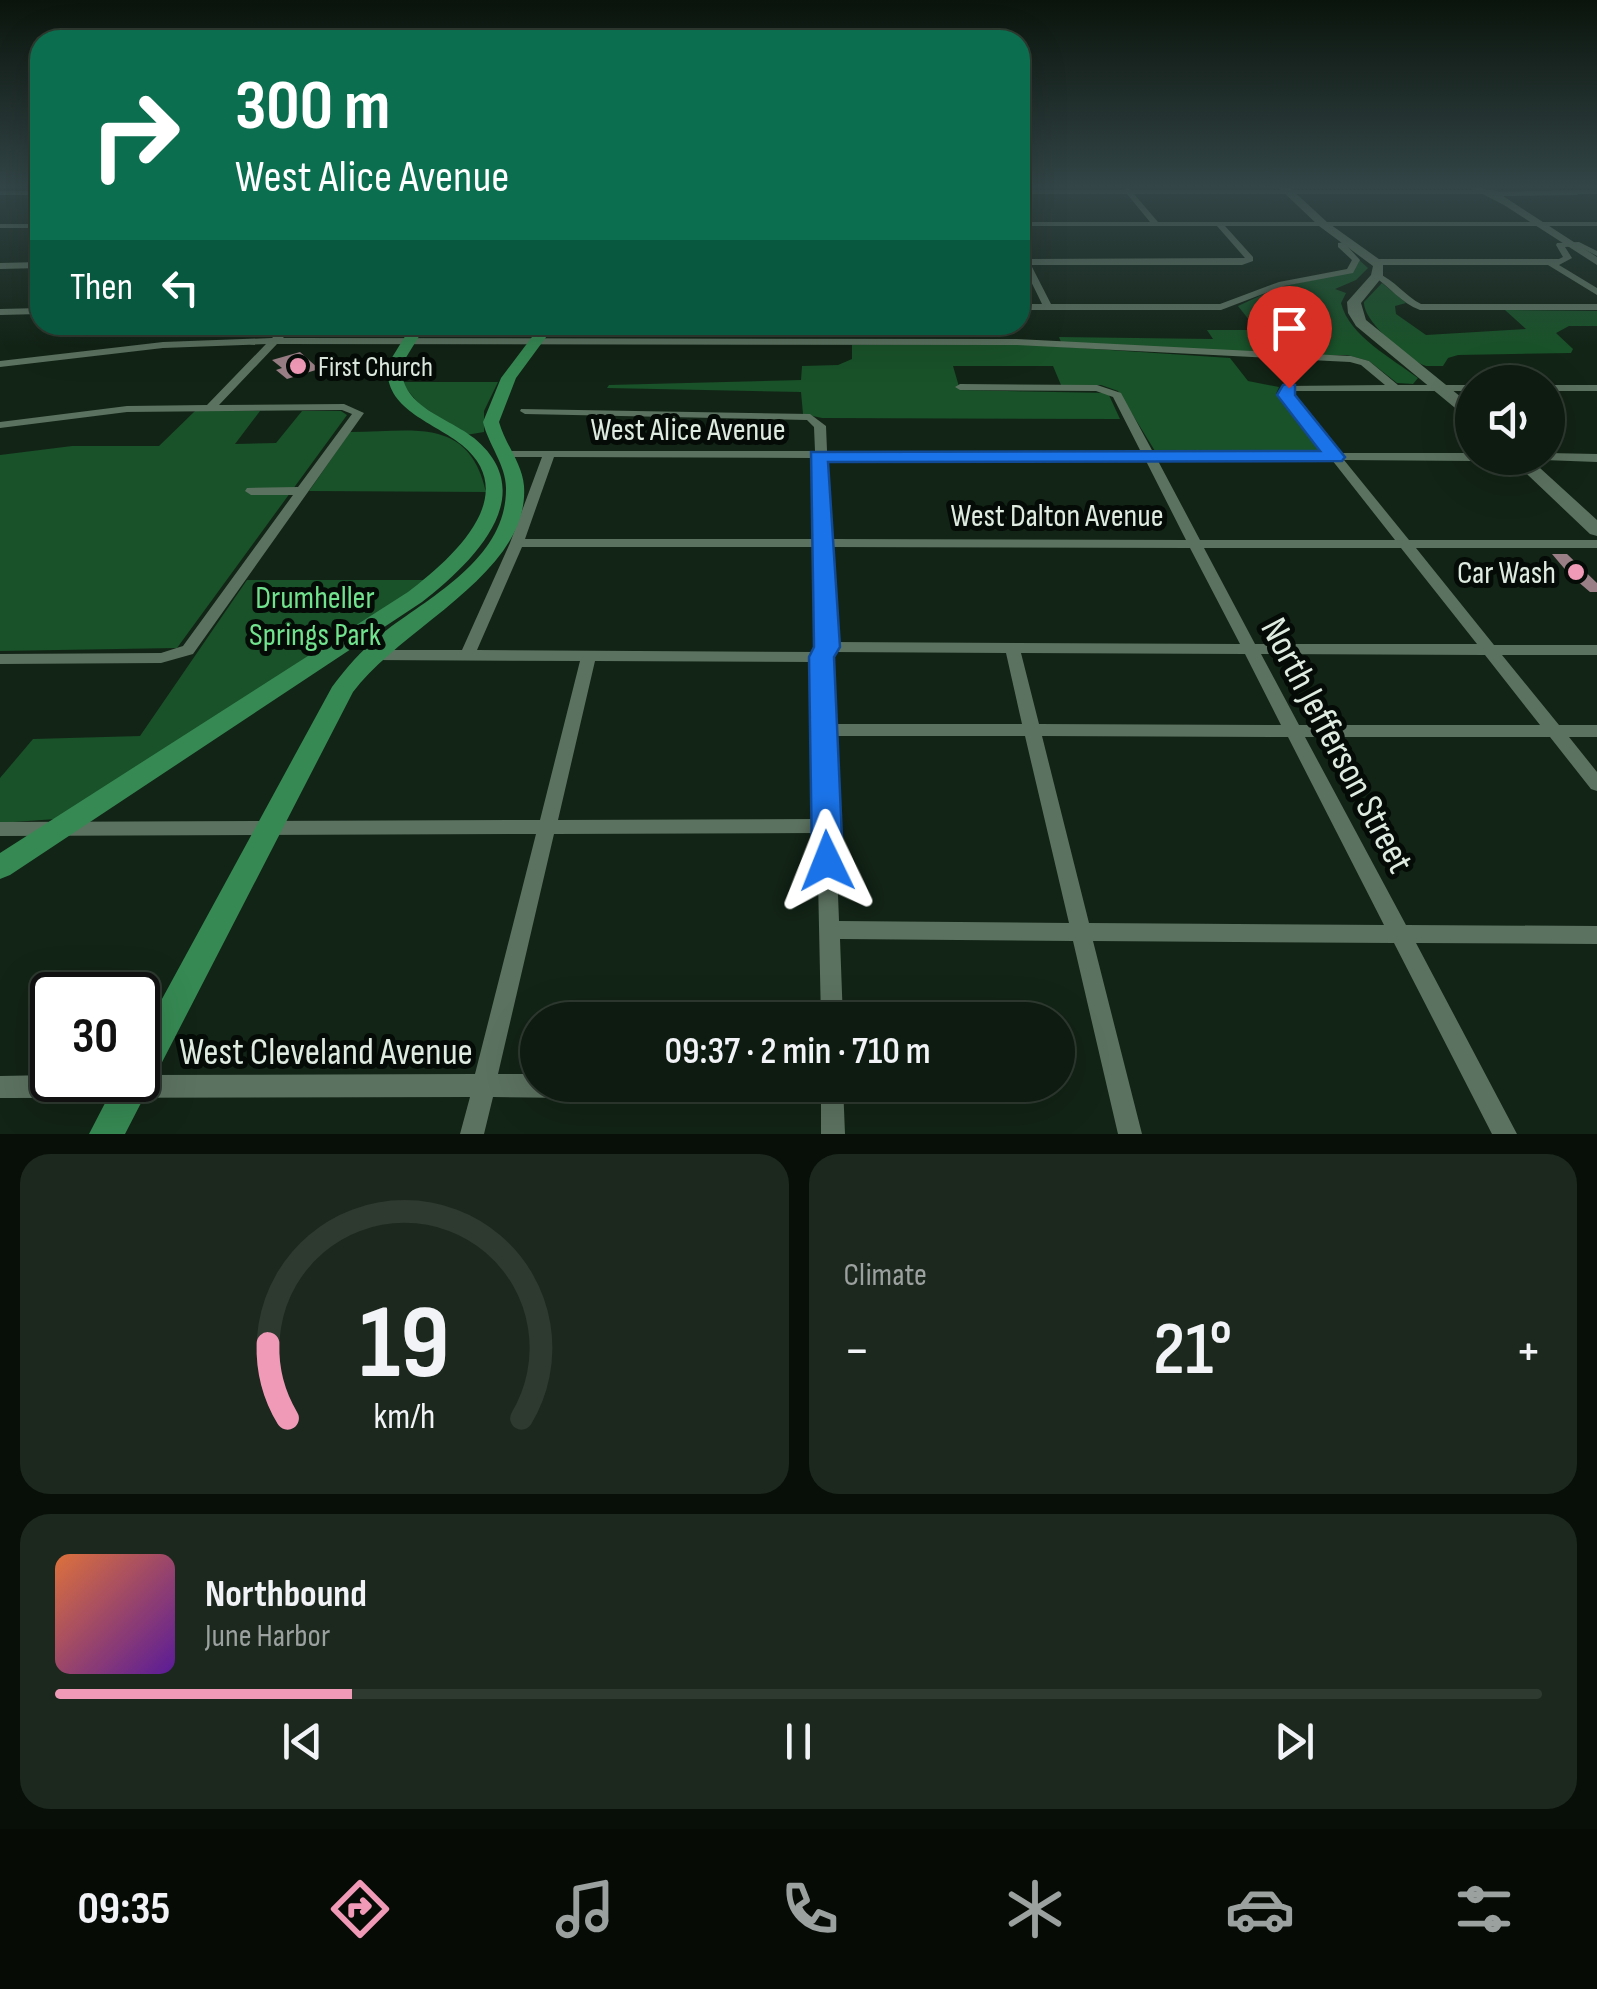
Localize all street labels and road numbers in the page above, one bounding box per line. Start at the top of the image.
street label: West Alice Avenue [590,411,786,450]
street label: West Dalton Avenue [950,497,1164,536]
street label: North Jefferson Street [1251,611,1423,881]
street label: West Cleveland Avenue [179,1030,473,1075]

